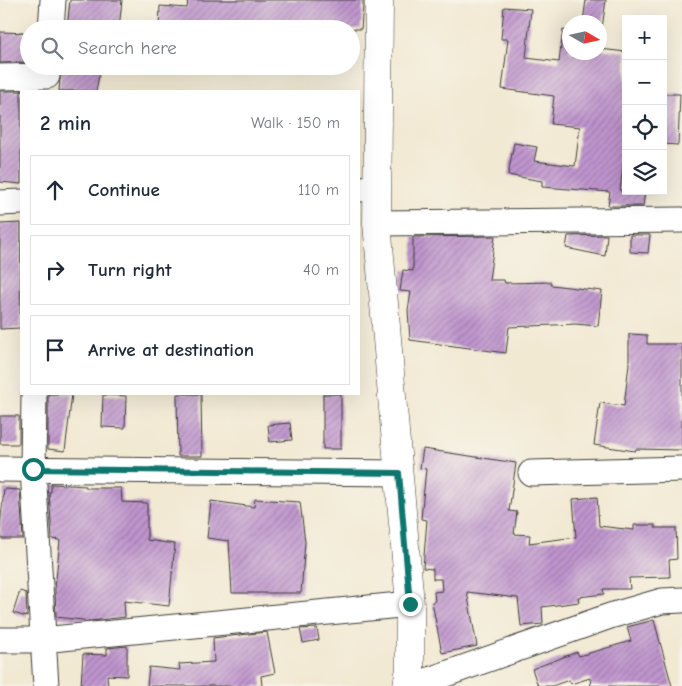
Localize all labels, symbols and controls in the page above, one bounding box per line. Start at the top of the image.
north arrow [562,15,607,60]
map controls [622,15,667,195]
button: + [622,15,667,60]
search box [20,20,360,75]
icon: search [38,34,66,62]
text: Search here [78,37,177,59]
button: − [622,60,667,105]
button: locate [622,105,667,150]
text: 2 min [40,111,91,135]
text: Walk · 150 m [251,114,340,132]
button: layers [622,150,667,195]
icon: ahead [41,176,69,204]
text: Continue [88,179,160,201]
text: 110 m [298,181,339,199]
icon: right [41,256,69,284]
text: Turn right [88,259,172,281]
text: 40 m [303,261,339,279]
icon: arrive [41,336,69,364]
text: Arrive at destination [88,339,254,361]
route start [22,458,45,481]
route end [399,593,422,616]

